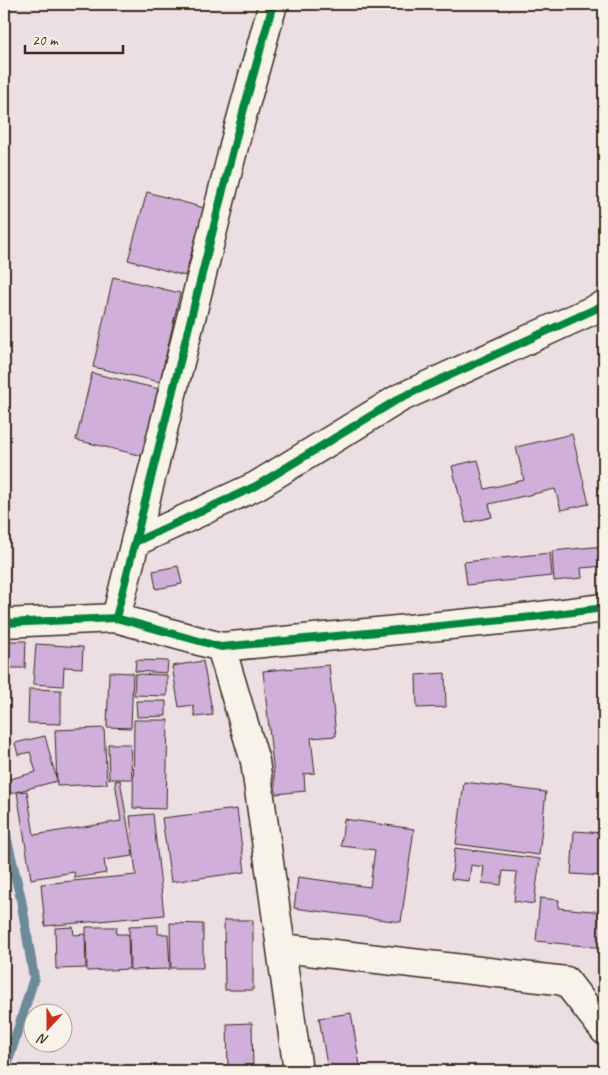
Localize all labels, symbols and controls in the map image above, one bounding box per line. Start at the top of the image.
scale bar [25,22,122,54]
text: 20 m [32,31,59,50]
north arrow [22,1002,72,1052]
text: N [34,1029,51,1049]

